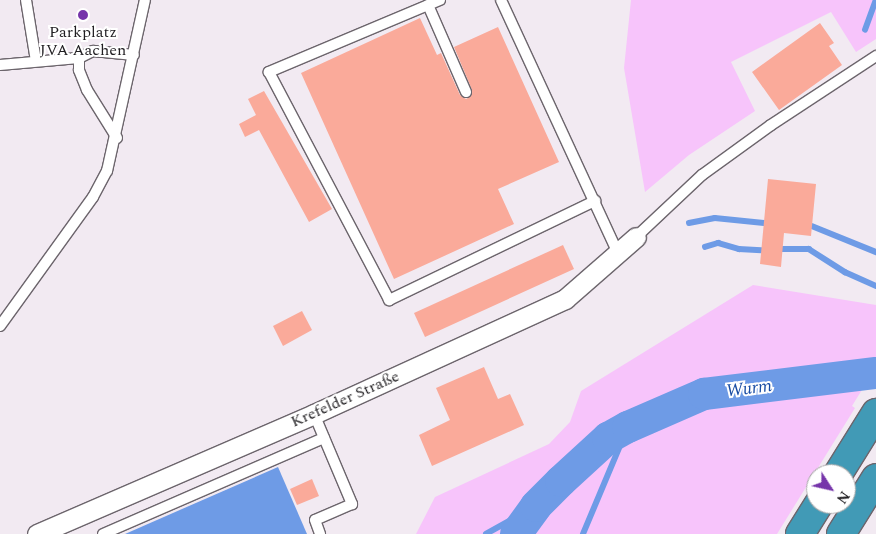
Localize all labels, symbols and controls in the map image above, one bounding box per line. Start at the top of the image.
marker: Parkplatz JVA Aachen [77,9,89,21]
place label: Parkplatz JVA Aachen [40,22,126,60]
street label: Krefelder Straße [288,366,402,432]
water label: Wurm [725,375,773,403]
north arrow [806,464,856,514]
text: N [831,487,855,508]

